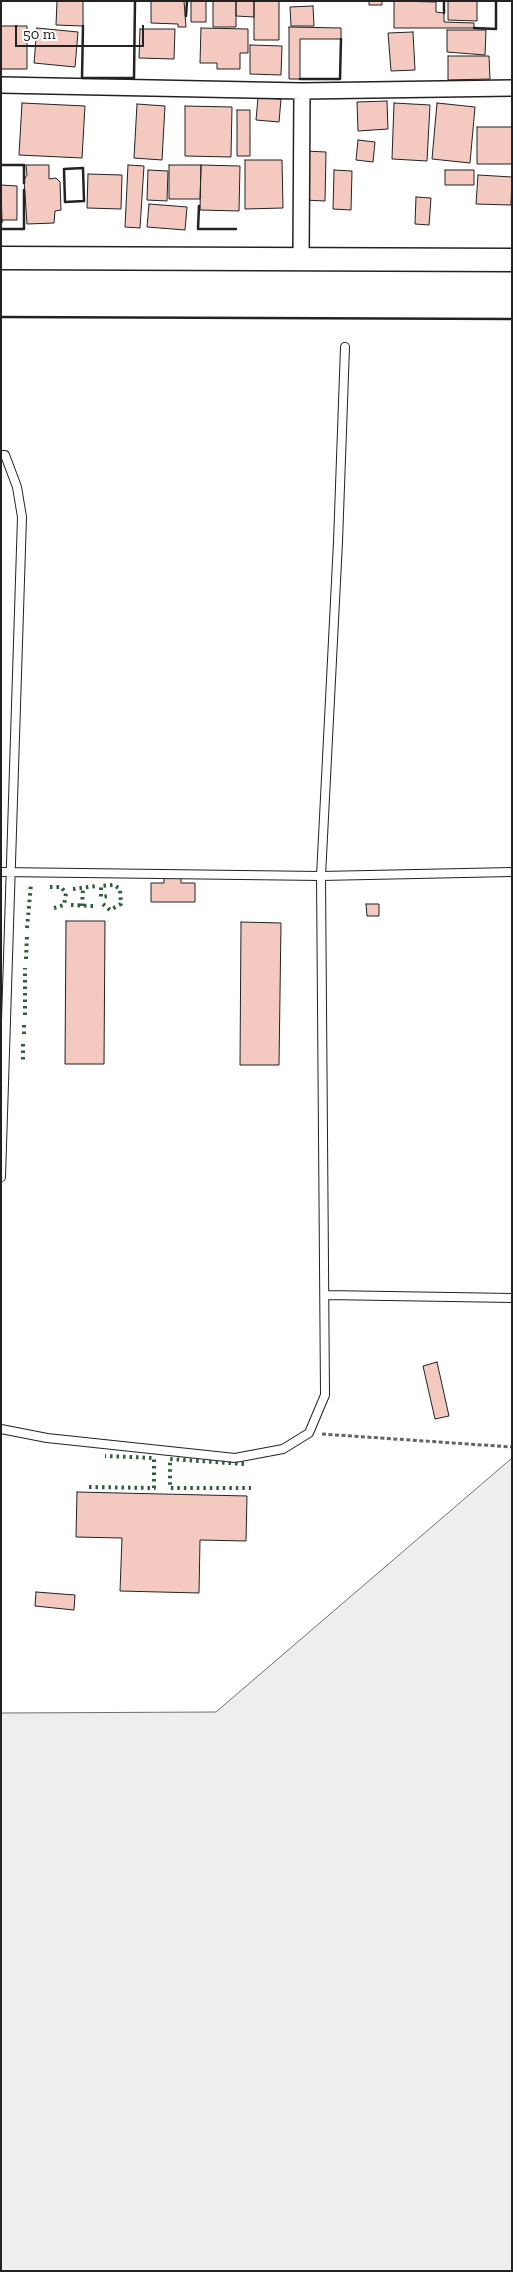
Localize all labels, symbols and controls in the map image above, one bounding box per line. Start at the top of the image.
scale bar [18,15,146,47]
text: 50 m [23,25,56,43]

